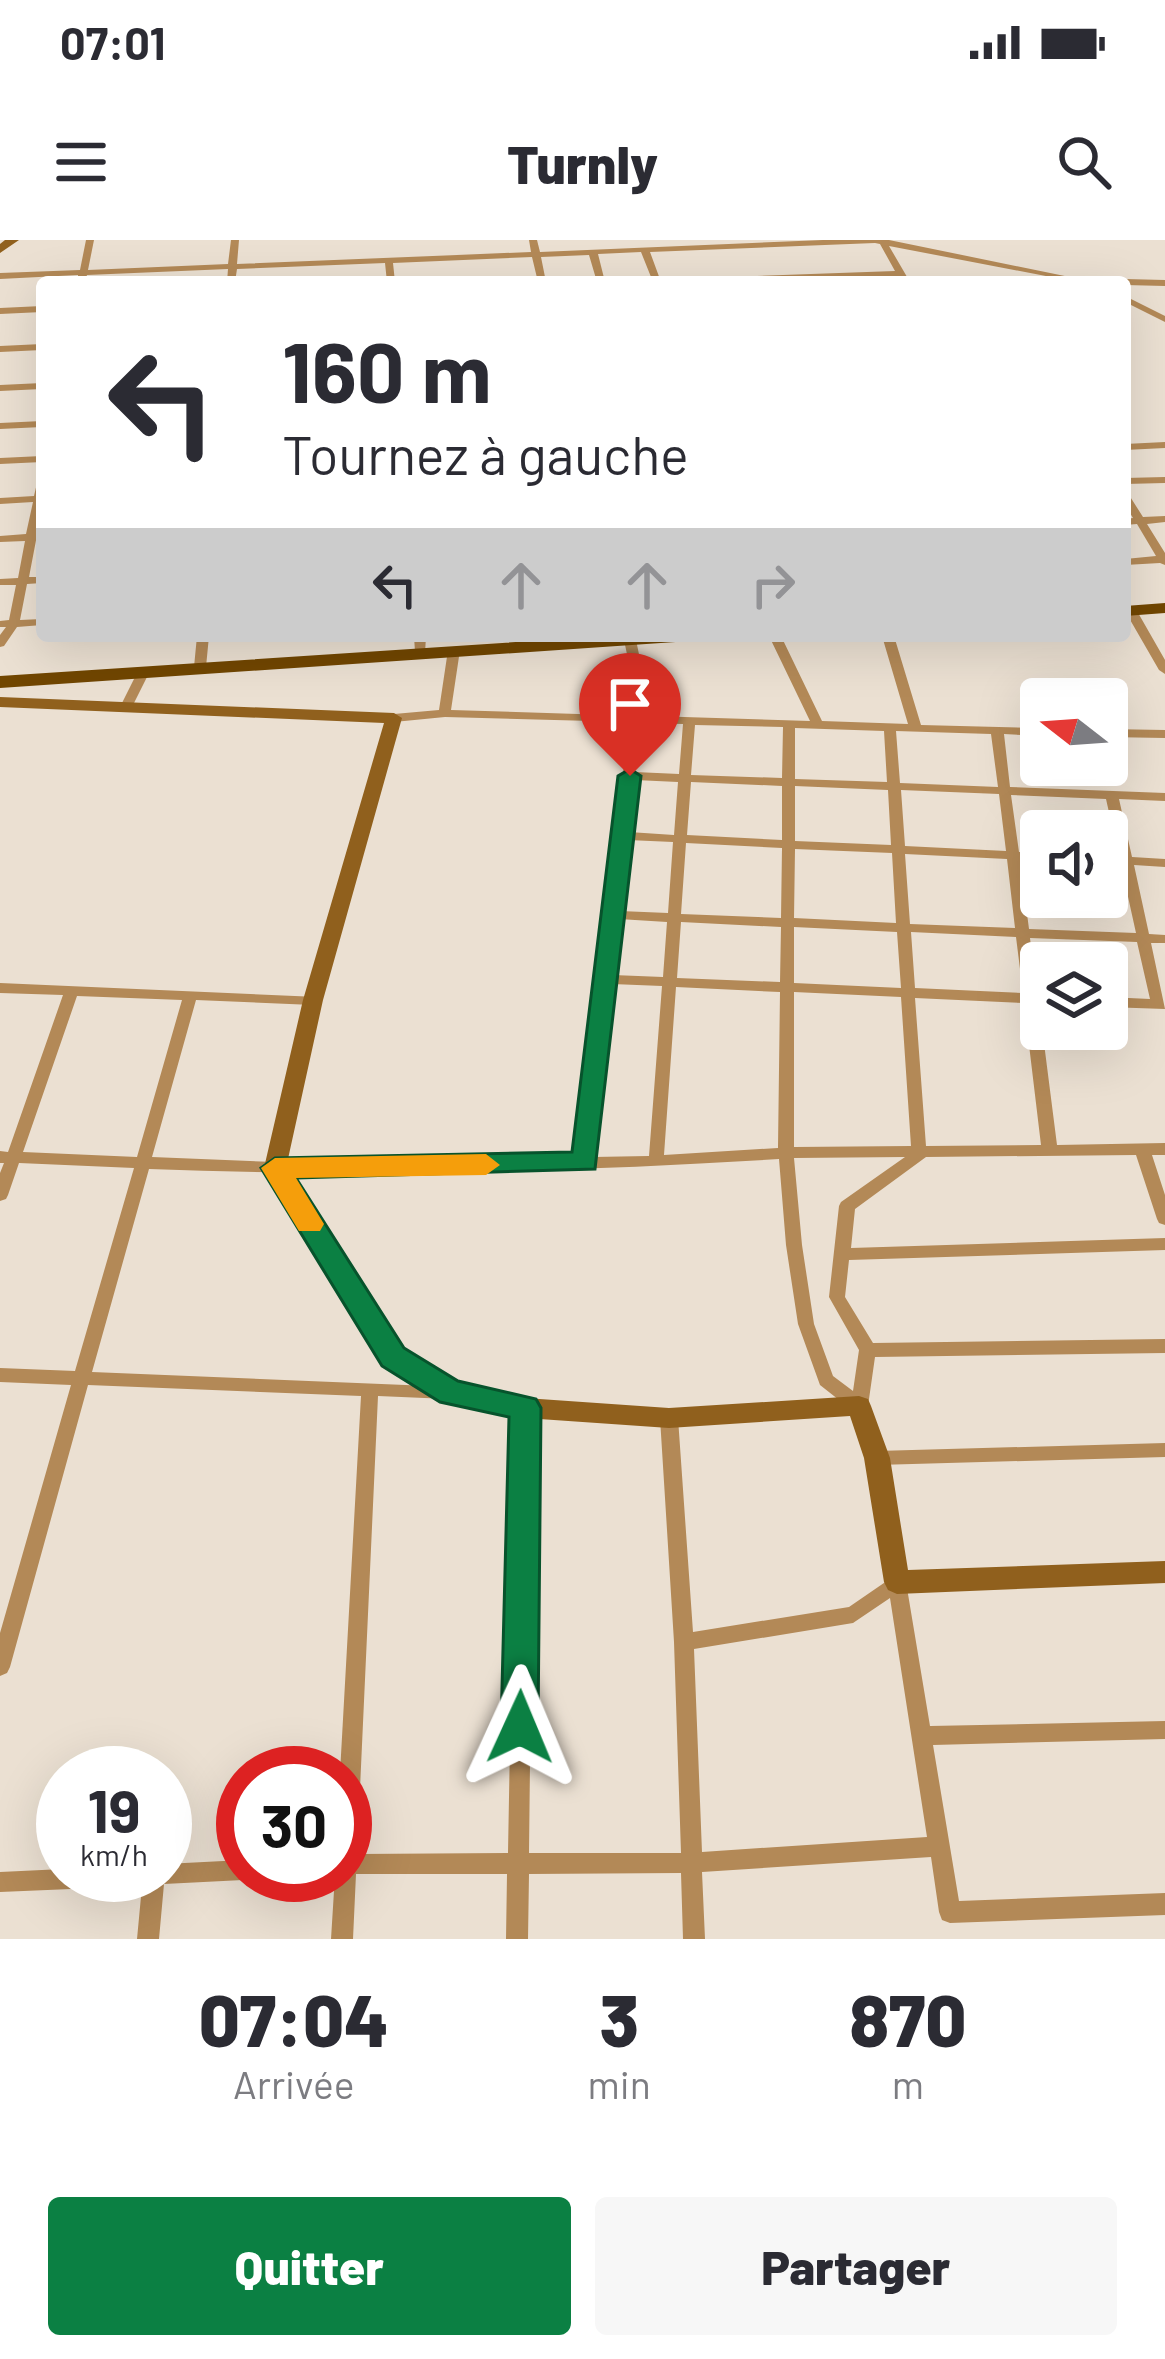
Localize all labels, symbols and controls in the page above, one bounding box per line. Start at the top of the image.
text: 07:01 [60,15,165,69]
icon: menu [48,129,114,195]
icon: search [1051,129,1117,195]
text: Turnly [507,130,658,195]
text: 160 m [282,319,492,420]
icon: left [84,324,240,480]
text: Tournez à gauche [282,421,689,486]
icon: left [362,552,428,618]
icon: ahead [488,552,554,618]
icon: ahead [614,552,680,618]
icon: right [740,552,806,618]
pin [579,653,681,776]
icon: arrive [597,671,663,737]
north arrow [1020,678,1128,786]
map controls [1020,678,1128,1050]
button: sound [1020,810,1128,918]
button: layers [1020,942,1128,1050]
position arrow [457,1664,583,1790]
speed limit sign: 30 [216,1746,372,1902]
text: 19 [87,1773,141,1845]
text: km/h [80,1836,148,1872]
text: 07:04 [199,1975,389,2061]
text: 3 [599,1975,639,2061]
text: 870 [849,1975,966,2061]
text: Arrivée [233,2060,355,2107]
text: min [588,2060,651,2107]
text: m [892,2060,924,2107]
button: Quitter [48,2197,571,2335]
button: Partager [595,2197,1117,2335]

